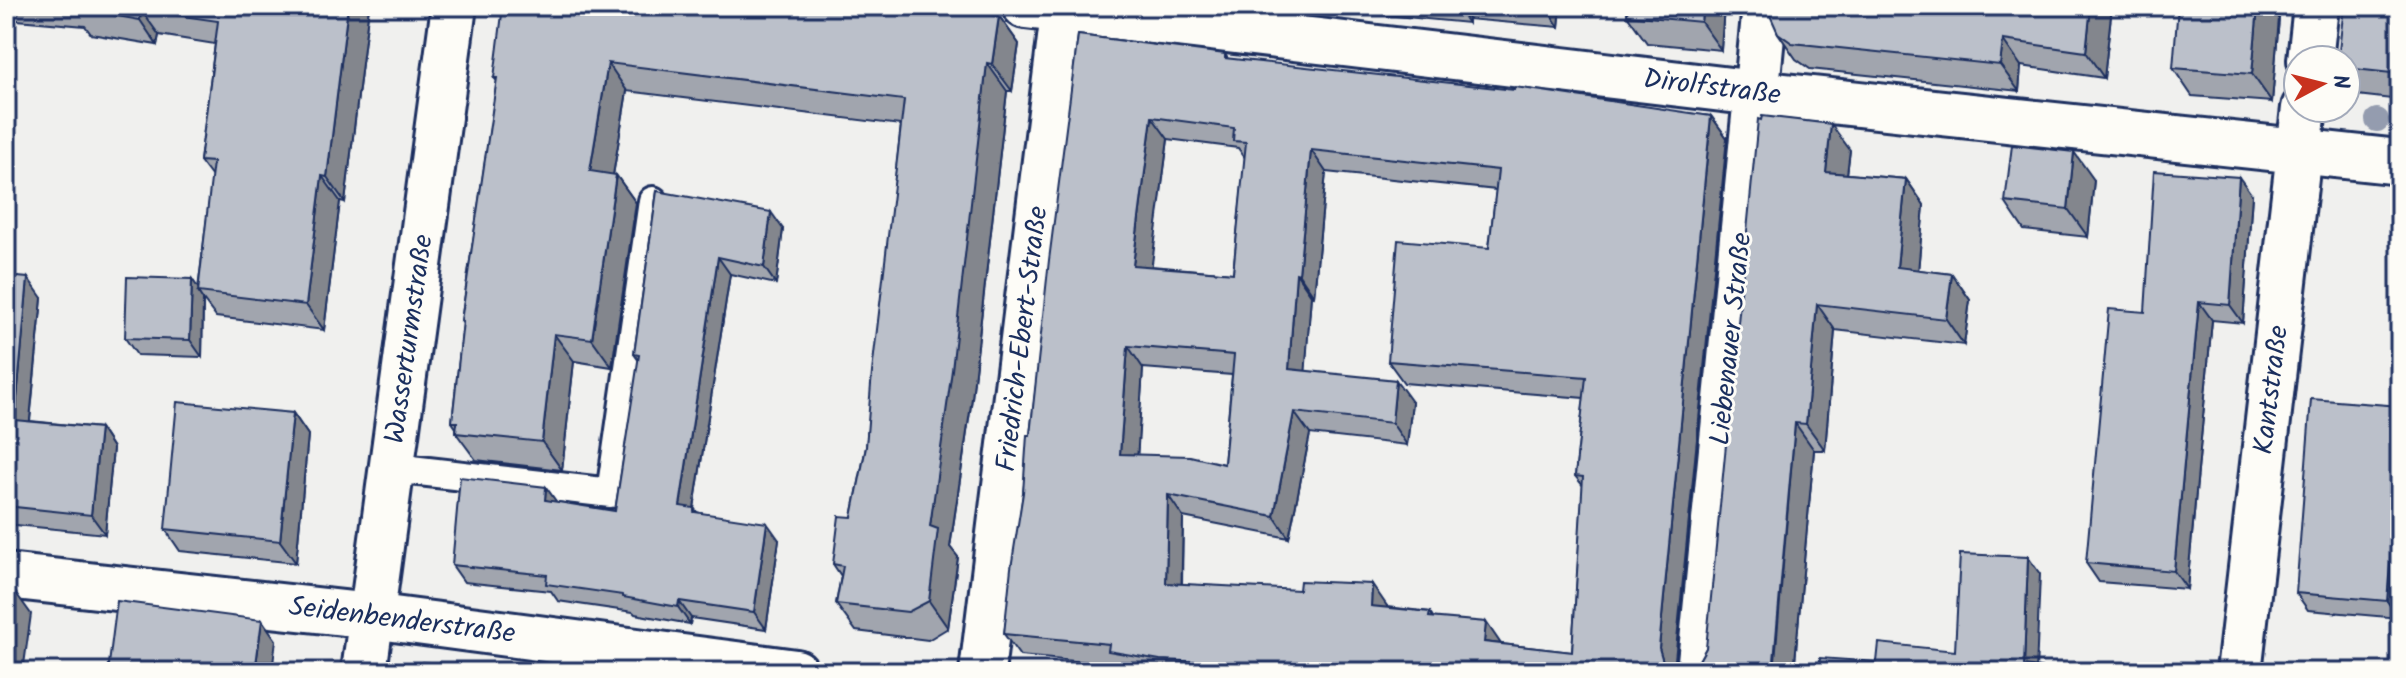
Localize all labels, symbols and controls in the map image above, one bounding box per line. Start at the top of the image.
north arrow [2282,44,2362,124]
street label: Dirolfstraße [1641,57,1784,119]
text: N [2321,73,2358,91]
street label: Friedrich-Ebert-Straße [984,203,1062,474]
street label: Liebenauer Straße [1698,230,1766,448]
street label: Wasserturmstraße [373,231,447,446]
street label: Kantstraße [2242,323,2302,457]
street label: Seidenbenderstraße [286,585,518,657]

